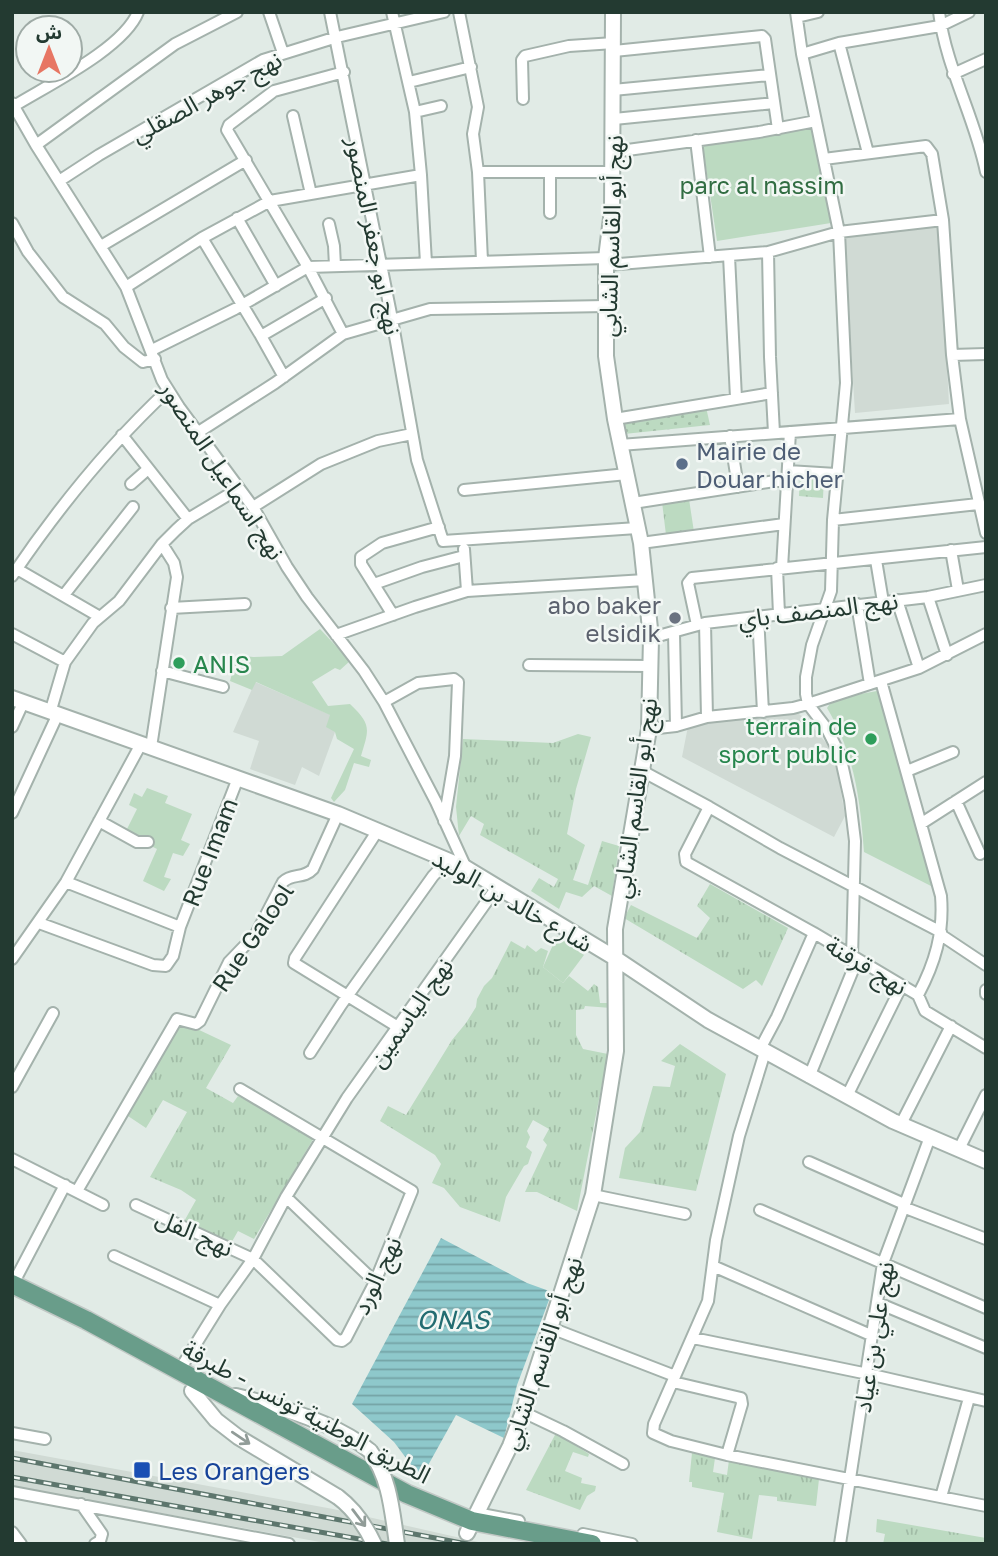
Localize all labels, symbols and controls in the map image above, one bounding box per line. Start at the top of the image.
north arrow [14,14,84,84]
text: ش [36,20,62,43]
street label: نهج جوهر الصقلي [126,44,289,153]
street label: نهج ابو جعفر المنصور [338,134,408,338]
street label: نهج أبو القاسم الشابي [592,134,634,338]
park label: parc al nassim [679,170,845,199]
street label: نهج اسماعيل المنصور [151,374,292,567]
place label: Mairie de Douar hicher [696,436,843,493]
marker: Mairie de Douar hicher [674,456,690,472]
street label: نهج المنصف باي [736,585,900,639]
place label: abo baker elsidik [548,590,661,647]
marker: abo baker elsidik [667,610,683,626]
place label: ANIS [193,649,250,678]
marker: ANIS [171,655,187,671]
street label: نهج أبو القاسم الشابي [606,696,668,901]
place label: terrain de sport public [718,711,857,768]
marker: terrain de sport public [863,731,879,747]
street label: Rue Imam [175,794,243,910]
street label: شارع خالد بن الوليد [426,842,598,961]
street label: Rue Galool [205,877,299,997]
street label: نهج قرقنة [819,929,913,1004]
street label: نهج الياسمين [362,952,462,1075]
street label: نهج الفل [150,1202,238,1265]
street label: نهج الورد [345,1231,410,1320]
street label: نهج أبو القاسم الشابي [494,1253,593,1455]
street label: نهج علي بن عياد [847,1259,905,1415]
water label: ONAS [417,1304,492,1335]
street label: الطريق الوطنية تونس - طبرقة [177,1333,436,1491]
one-way arrow [231,1431,250,1445]
place label: Les Orangers [158,1456,310,1485]
marker: Les Orangers [132,1460,152,1480]
one-way arrow [351,1508,366,1527]

